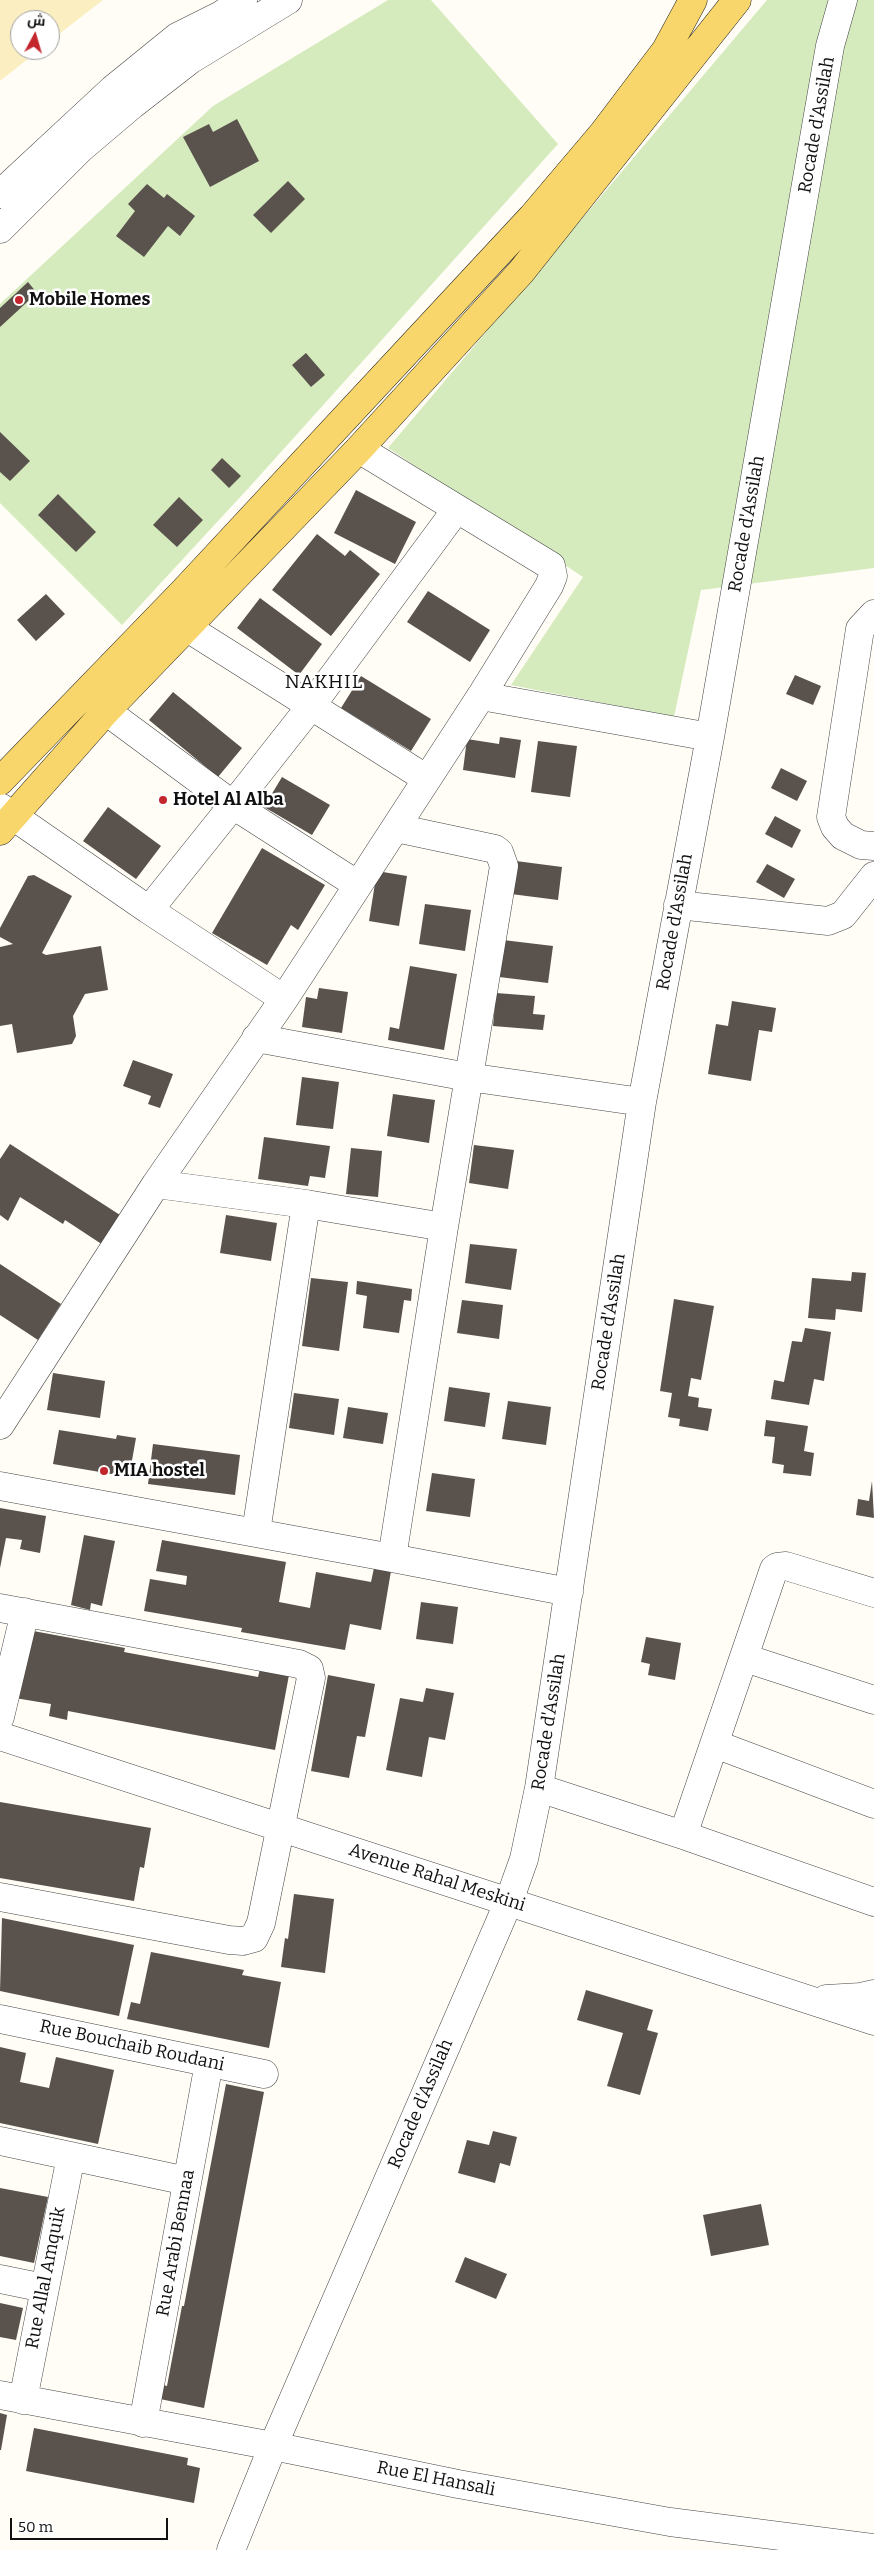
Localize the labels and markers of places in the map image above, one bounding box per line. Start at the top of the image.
place label: Mobile Homes [29,289,150,311]
marker: Mobile Homes [13,294,25,306]
place label: Hotel Al Alba [173,789,284,811]
marker: Hotel Al Alba [157,794,169,806]
place label: MIA hostel [114,1460,205,1482]
marker: MIA hostel [98,1465,110,1477]

